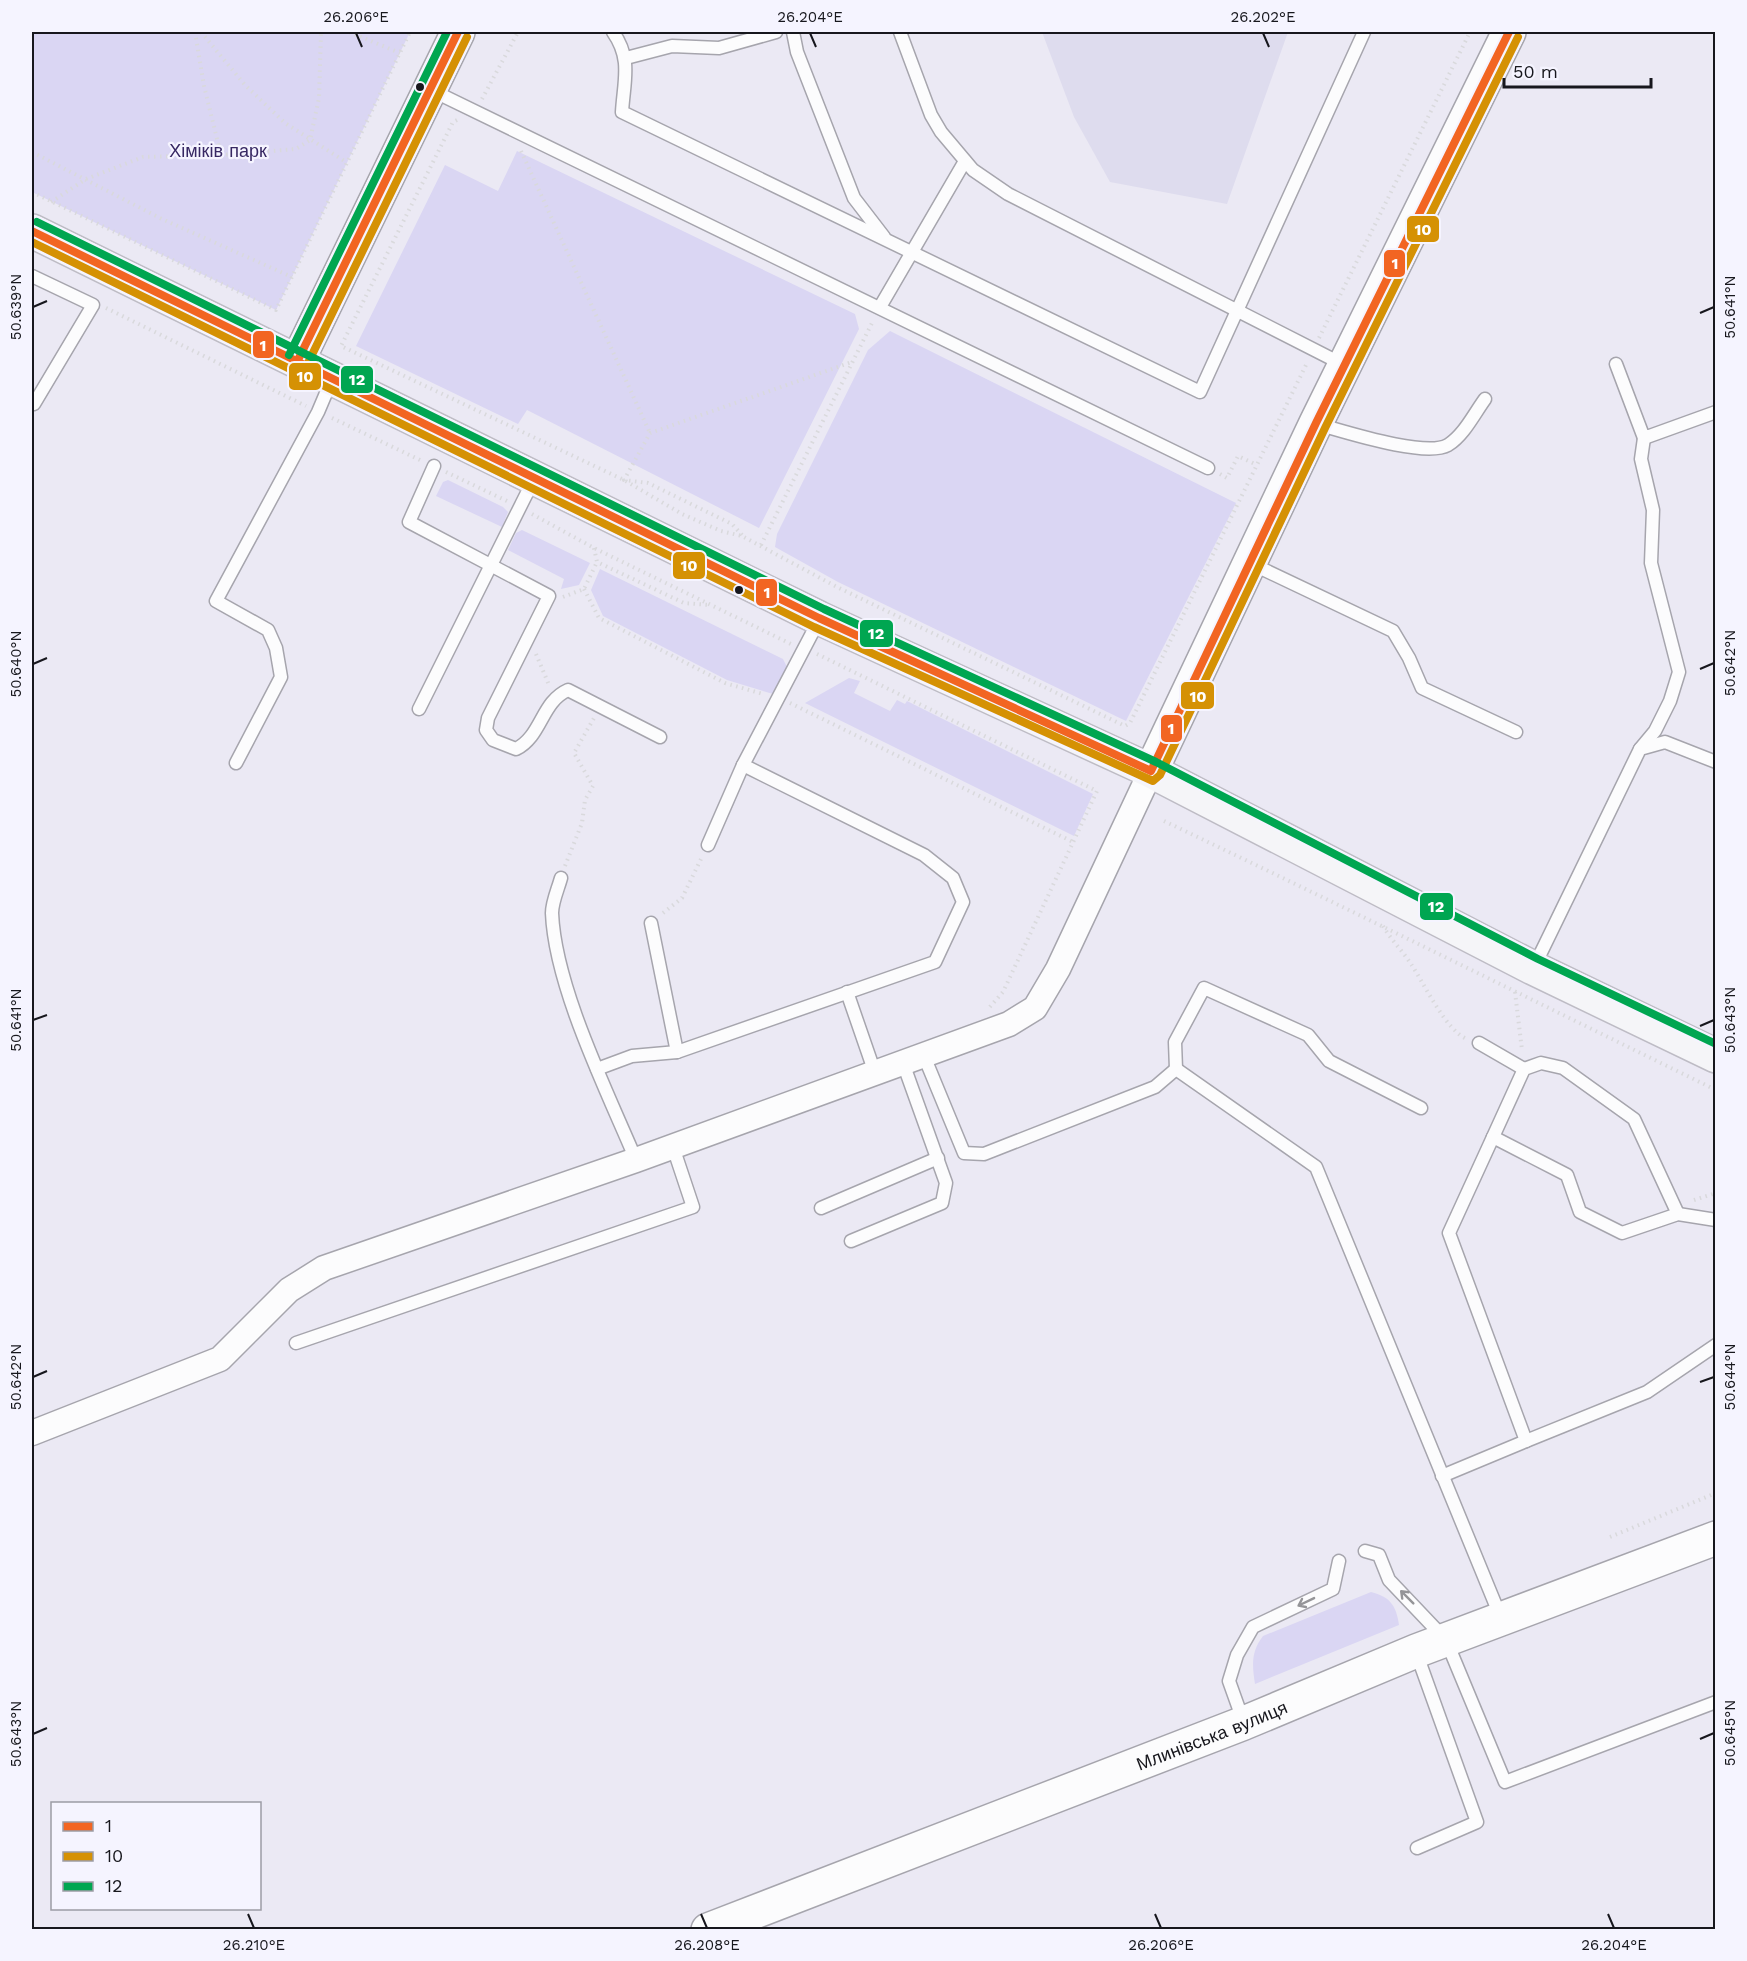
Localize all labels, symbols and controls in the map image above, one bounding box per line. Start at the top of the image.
text: 26.206°E [323,8,389,26]
text: 26.204°E [777,8,843,26]
text: 26.202°E [1230,8,1296,26]
scale bar [1504,51,1651,89]
text: 50 m [1513,61,1558,82]
unlabelled marker [414,81,426,93]
park label: Хіміків парк [169,140,267,161]
line badge: 10 [1406,215,1440,243]
text: 10 [1414,220,1432,239]
line badge: 1 [1383,249,1406,278]
text: 1 [1392,254,1398,273]
text: 50.639°N [7,274,25,340]
text: 50.641°N [1721,275,1739,339]
line badge: 1 [252,330,275,359]
text: 1 [260,336,266,355]
line badge: 10 [288,362,322,391]
line badge: 12 [340,365,374,394]
text: 10 [296,367,314,386]
text: 12 [349,370,365,389]
line badge: 10 [672,551,706,580]
text: 10 [680,556,698,575]
line badge: 1 [755,578,778,607]
text: 1 [764,583,770,602]
unlabelled marker [733,584,745,596]
line badge: 12 [859,619,894,648]
text: 12 [868,624,884,643]
text: 50.642°N [1721,630,1739,696]
text: 50.640°N [7,631,25,698]
line badge: 10 [1180,681,1215,710]
text: 10 [1189,687,1207,706]
line badge: 1 [1160,714,1183,743]
text: 1 [1168,719,1174,738]
line badge: 12 [1419,892,1454,921]
text: 12 [1428,897,1444,916]
text: 50.643°N [1721,987,1739,1053]
text: 50.641°N [7,988,25,1052]
text: 50.642°N [7,1344,25,1410]
text: 50.644°N [1721,1344,1739,1410]
one-way arrow [1399,1590,1414,1605]
one-way arrow [1298,1596,1316,1608]
street label: Млинівська вулиця [1133,1696,1290,1774]
text: 50.645°N [1721,1700,1739,1766]
text: 50.643°N [7,1701,25,1767]
legend [51,1802,261,1910]
text: 1 [105,1815,112,1836]
text: 10 [105,1845,123,1866]
text: 12 [105,1875,123,1896]
text: 26.210°E [223,1936,285,1954]
text: 26.208°E [674,1936,740,1954]
text: 26.206°E [1128,1936,1194,1954]
text: 26.204°E [1581,1936,1647,1954]

